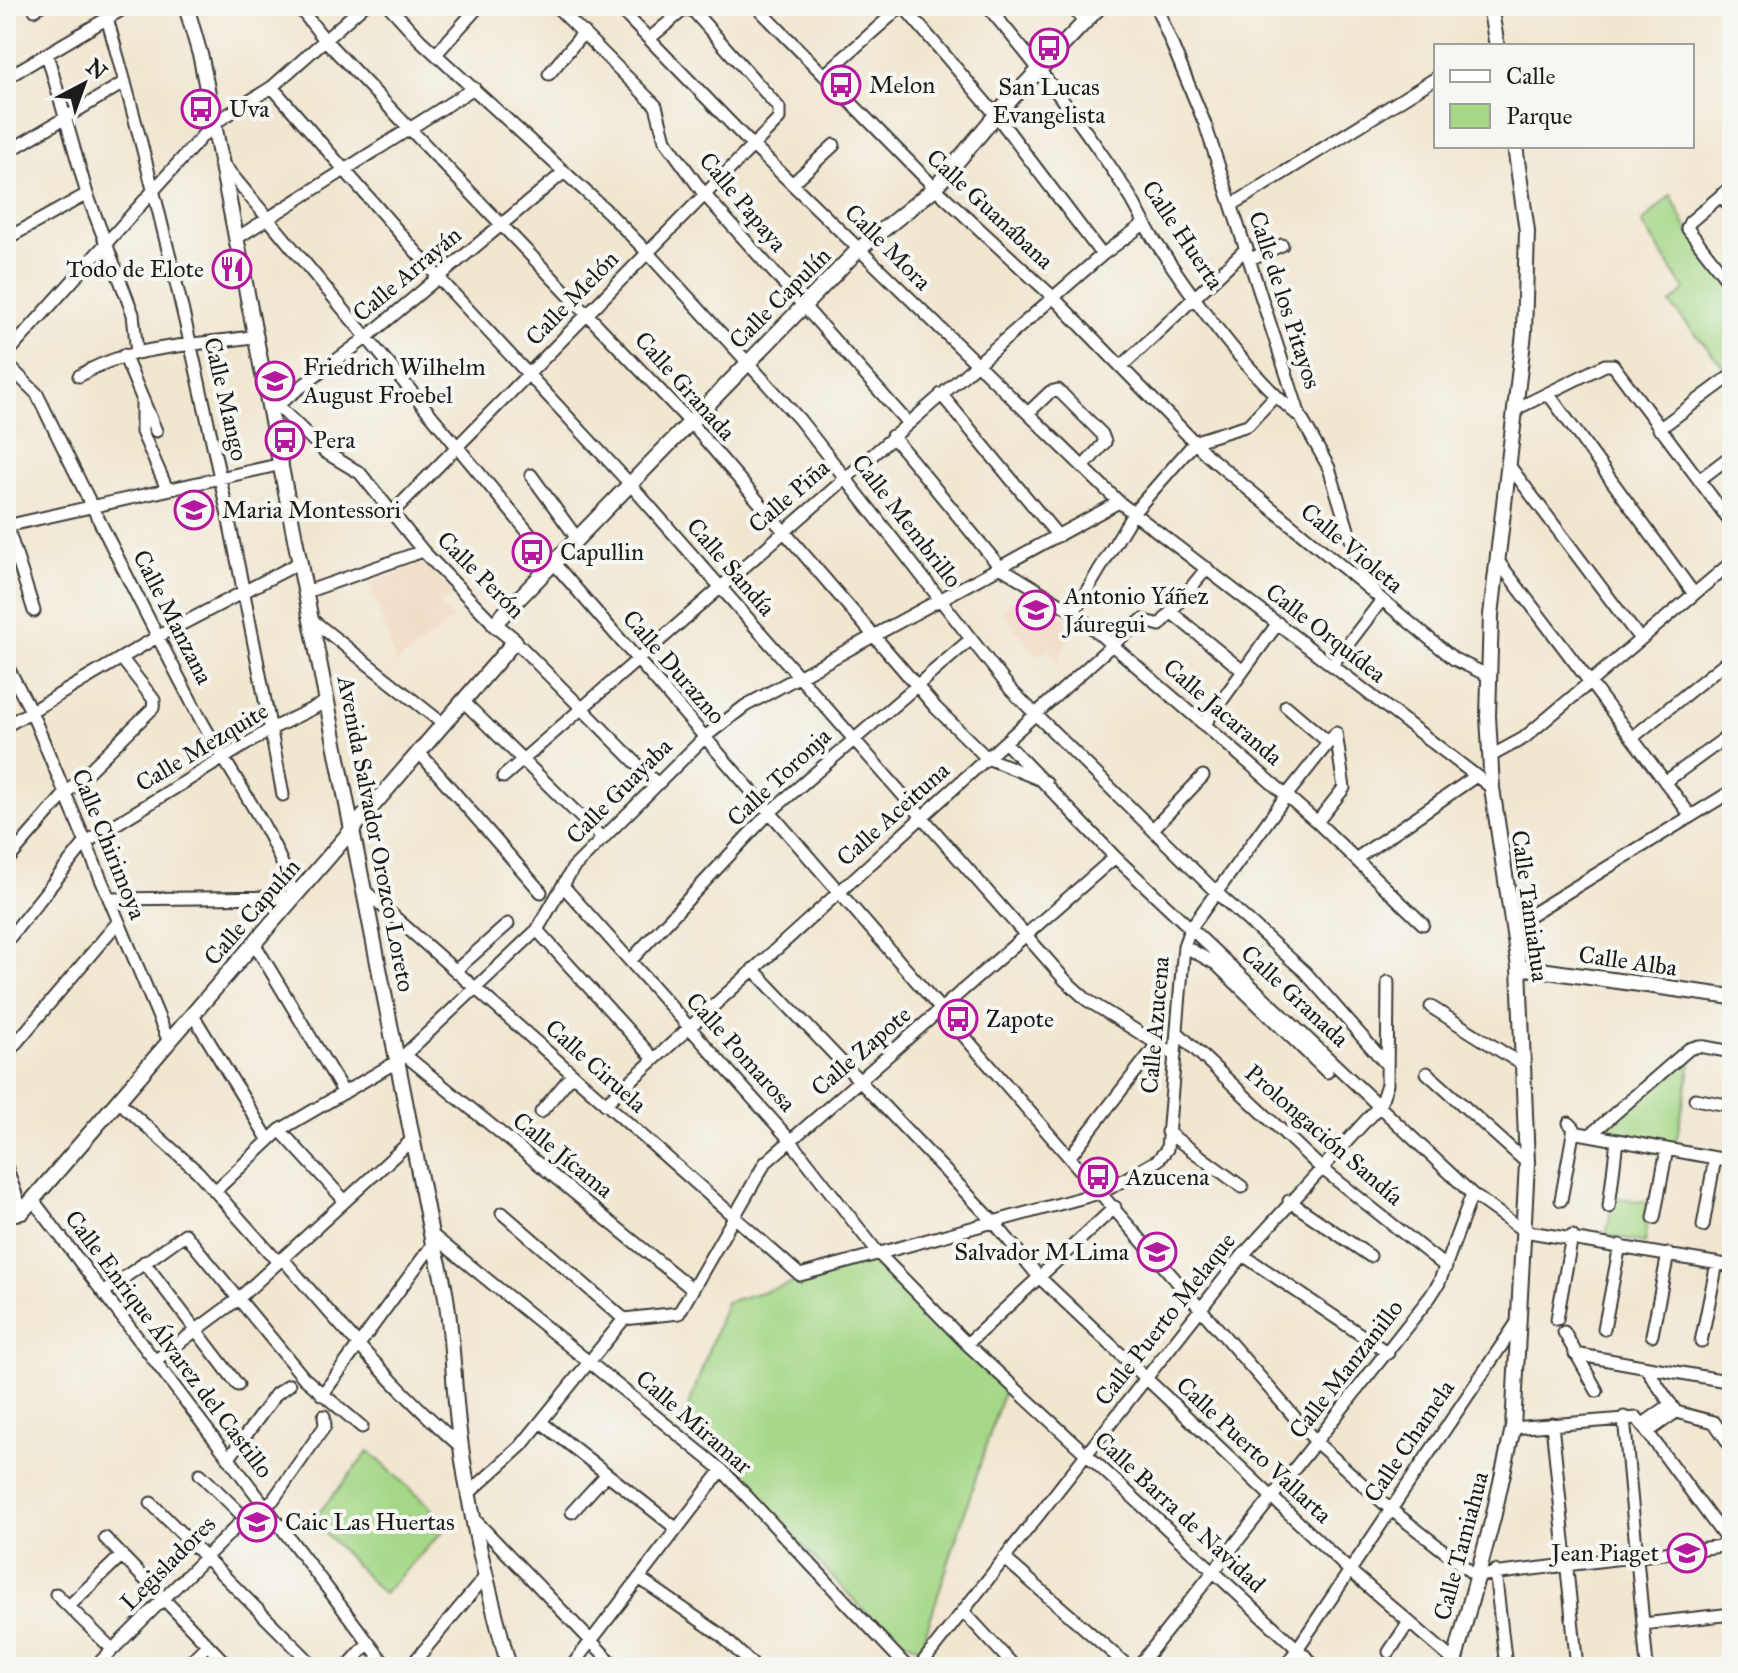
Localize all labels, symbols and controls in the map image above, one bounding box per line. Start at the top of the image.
bus stop icon: San Lucas Evangelista [1028,27,1070,69]
north arrow [44,44,124,124]
legend [1434,44,1694,148]
text: N [81,53,113,86]
text: Calle [1506,61,1555,91]
bus stop icon: Melon [820,64,862,106]
place label: Melon [869,70,935,100]
place label: San Lucas Evangelista [993,72,1106,130]
bus stop icon: Uva [180,88,222,130]
place label: Uva [229,94,270,124]
text: Parque [1506,101,1573,131]
street label: Calle Guanábana [920,142,1060,276]
street label: Calle Papaya [693,146,794,259]
street label: Calle Huerta [1135,175,1231,296]
street label: Calle Mora [838,197,938,297]
street label: Calle de los Pitayos [1242,207,1328,393]
street label: Calle Arrayán [346,220,468,328]
street label: Calle Capulín [723,241,837,355]
street label: Calle Melón [519,244,625,352]
restaurant icon: Todo de Elote [211,248,253,290]
place label: Todo de Elote [66,254,204,284]
street label: Calle Granada [628,325,742,447]
street label: Calle Mango [197,334,255,464]
place label: Friedrich Wilhelm August Froebel [302,352,486,410]
school or university icon: Friedrich Wilhelm August Froebel [254,360,296,402]
bus stop icon: Pera [264,419,306,461]
place label: Pera [313,425,356,455]
street label: Calle Membrillo [845,448,969,594]
street label: Calle Piña [742,452,836,539]
school or university icon: Maria Montessori [173,489,215,531]
place label: Maria Montessori [222,495,402,525]
street label: Calle Violeta [1295,496,1410,600]
street label: Calle Sandía [680,512,782,623]
street label: Calle Perón [431,525,531,625]
bus stop icon: Capullin [511,531,553,573]
place label: Capullin [560,537,644,567]
street label: Calle Manzana [126,545,220,690]
street label: Calle Orquídea [1260,577,1393,690]
place label: Antonio Yáñez Jáuregui [1061,581,1209,639]
school or university icon: Antonio Yáñez Jáuregui [1015,589,1057,631]
street label: Calle Durazno [616,604,732,730]
street label: Calle Jacaranda [1157,652,1289,773]
street label: Avenida Salvador Orozco Loreto [330,673,421,994]
street label: Calle Mezquite [130,696,274,798]
street label: Calle Toronja [721,721,838,833]
street label: Calle Guayaba [560,731,679,850]
street label: Calle Aceituna [830,755,956,873]
street label: Calle Chirimoya [65,764,153,925]
street label: Calle Tamiahua [1505,828,1556,985]
street label: Calle Capulín [197,852,307,972]
street label: Calle Granada [1235,938,1356,1054]
street label: Calle Alba [1577,939,1680,983]
street label: Calle Azucena [1134,954,1176,1095]
street label: Calle Pomarosa [680,986,803,1119]
bus stop icon: Zapote [937,998,979,1040]
street label: Calle Zapote [805,1000,917,1102]
place label: Zapote [986,1004,1054,1034]
street label: Calle Ciruela [539,1013,654,1120]
street label: Prolongación Sandía [1239,1058,1410,1213]
street label: Calle Jícama [507,1105,620,1205]
bus stop icon: Azucena [1077,1156,1119,1198]
place label: Azucena [1125,1162,1210,1192]
street label: Calle Enrique Álvarez del Castillo [58,1204,280,1484]
street label: Calle Puerto Melaque [1088,1226,1242,1412]
school or university icon: Salvador M Lima [1136,1231,1178,1273]
place label: Salvador M Lima [954,1237,1130,1267]
street label: Calle Manzanillo [1282,1293,1410,1445]
street label: Calle Miramar [630,1363,758,1481]
street label: Calle Puerto Vallarta [1170,1370,1339,1530]
street label: Calle Chamela [1357,1373,1461,1508]
street label: Calle Barra de Navidad [1088,1425,1272,1599]
street label: Calle Tamiahua [1427,1468,1495,1624]
school or university icon: Caic Las Huertas [236,1501,278,1543]
place label: Caic Las Huertas [285,1507,455,1537]
street label: Legisladores [114,1509,222,1617]
school or university icon: Jean Piaget [1666,1532,1708,1574]
place label: Jean Piaget [1548,1538,1660,1568]

